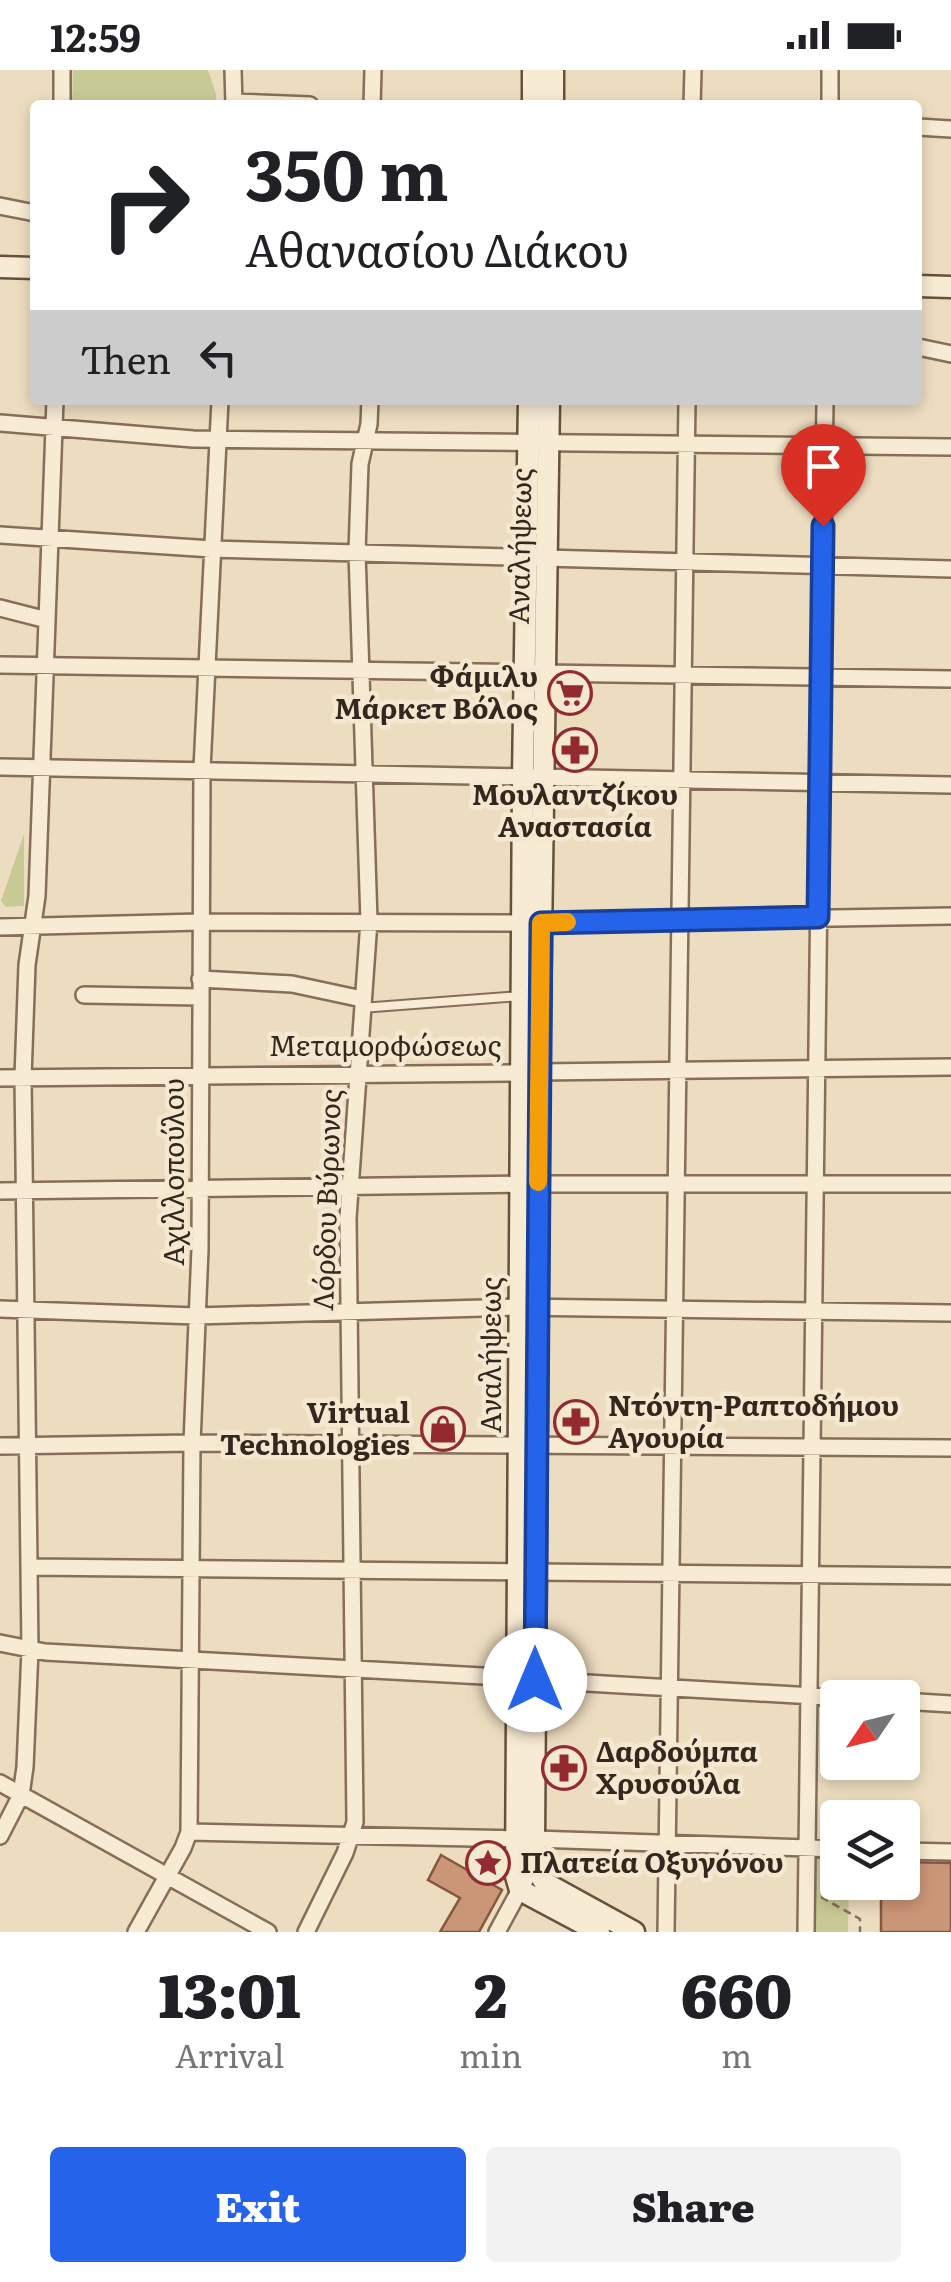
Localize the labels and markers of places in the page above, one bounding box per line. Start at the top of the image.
pin [781,424,866,527]
place label: Φάμιλυ Μάρκετ Βόλος [334,654,538,728]
supermarket icon: Φάμιλυ Μάρκετ Βόλος [547,670,593,716]
pharmacy icon: Μουλαντζίκου Αναστασία [552,727,598,773]
place label: Μουλαντζίκου Αναστασία [472,772,678,846]
place label: Ντόντη-Ραπτοδήμου Αγουρία [608,1383,899,1457]
place label: Virtual Technologies [220,1390,410,1464]
pharmacy icon: Ντόντη-Ραπτοδήμου Αγουρία [553,1399,599,1445]
shop icon: Virtual Technologies [420,1406,466,1452]
place label: Δαρδούμπα Χρυσούλα [596,1729,758,1803]
pharmacy icon: Δαρδούμπα Χρυσούλα [541,1745,587,1791]
place icon: Πλατεία Οξυγόνου [465,1840,511,1886]
place label: Πλατεία Οξυγόνου [520,1840,783,1882]

